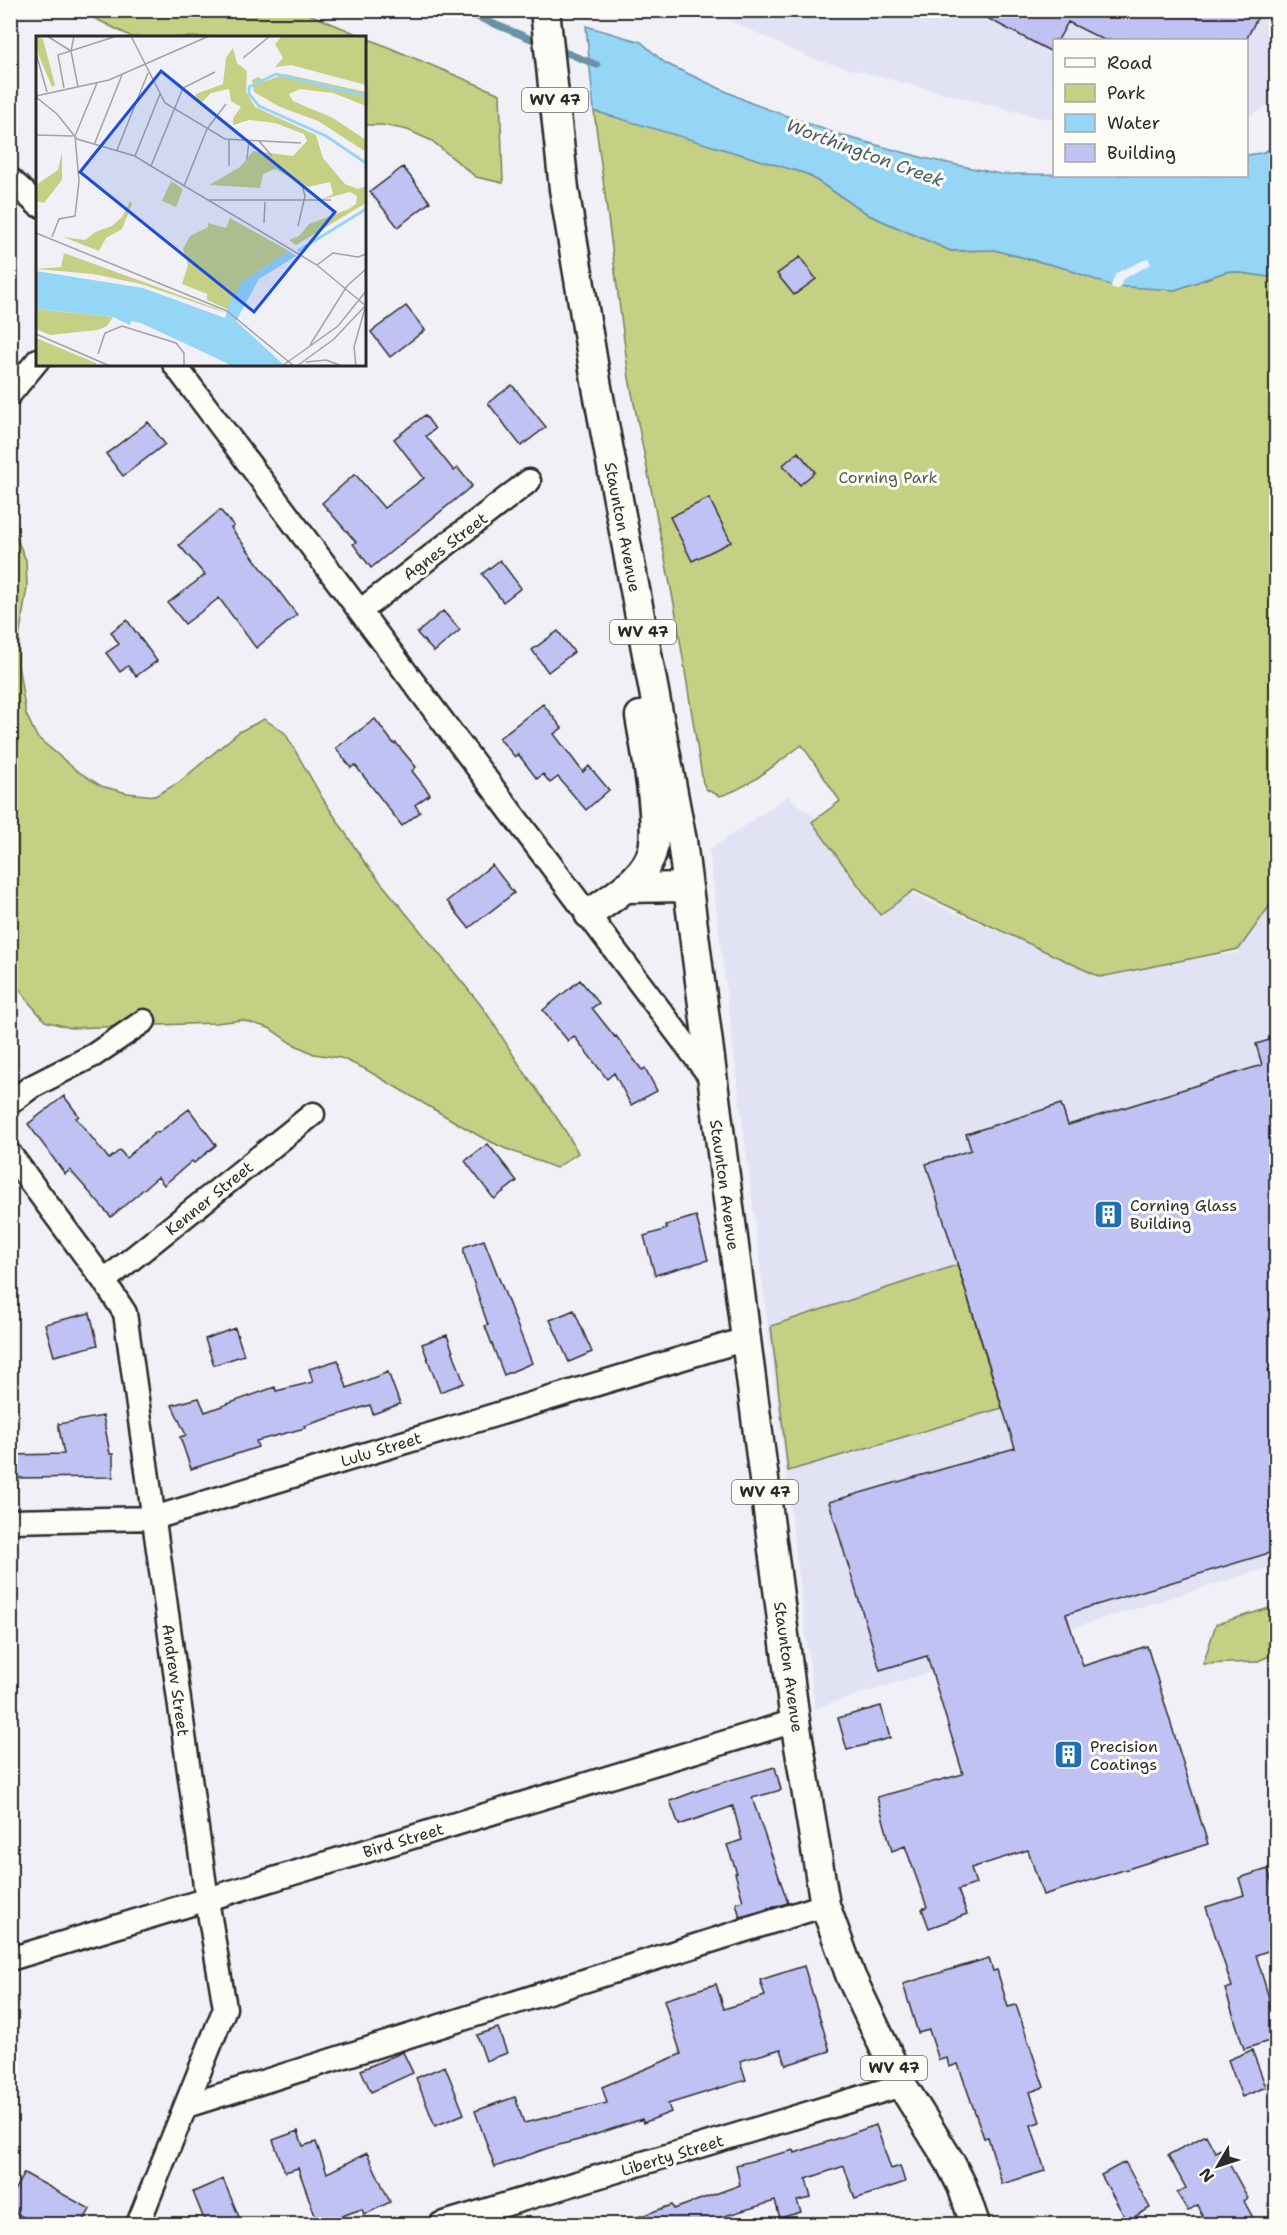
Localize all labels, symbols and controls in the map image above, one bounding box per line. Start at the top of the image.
inset map [36,36,366,366]
legend [1053,39,1248,177]
text: Road [1107,51,1152,75]
text: Park [1107,81,1146,105]
road number: WV 47 [522,88,588,112]
text: Water [1107,111,1160,135]
water label: Worthington Creek [783,113,948,193]
text: Building [1107,141,1176,165]
street label: Staunton Avenue [600,460,645,594]
park label: Corning Park [838,467,938,488]
street label: Agnes Street [399,508,492,585]
road number: WV 47 [610,620,676,644]
street label: Staunton Avenue [705,1118,744,1252]
street label: Kenner Street [161,1157,257,1240]
place label: Corning Glass Building [1130,1195,1237,1234]
building icon: Corning Glass Building [1093,1198,1125,1230]
street label: Lulu Street [338,1427,424,1472]
road number: WV 47 [732,1480,798,1504]
street label: Staunton Avenue [769,1600,808,1734]
street label: Andrew Street [157,1623,194,1738]
place label: Precision Coatings [1090,1736,1158,1775]
building icon: Precision Coatings [1053,1739,1085,1771]
street label: Bird Street [360,1818,446,1863]
road number: WV 47 [861,2056,927,2080]
street label: Liberty Street [618,2130,726,2181]
north arrow [1188,2136,1248,2196]
text: N [1195,2164,1219,2187]

